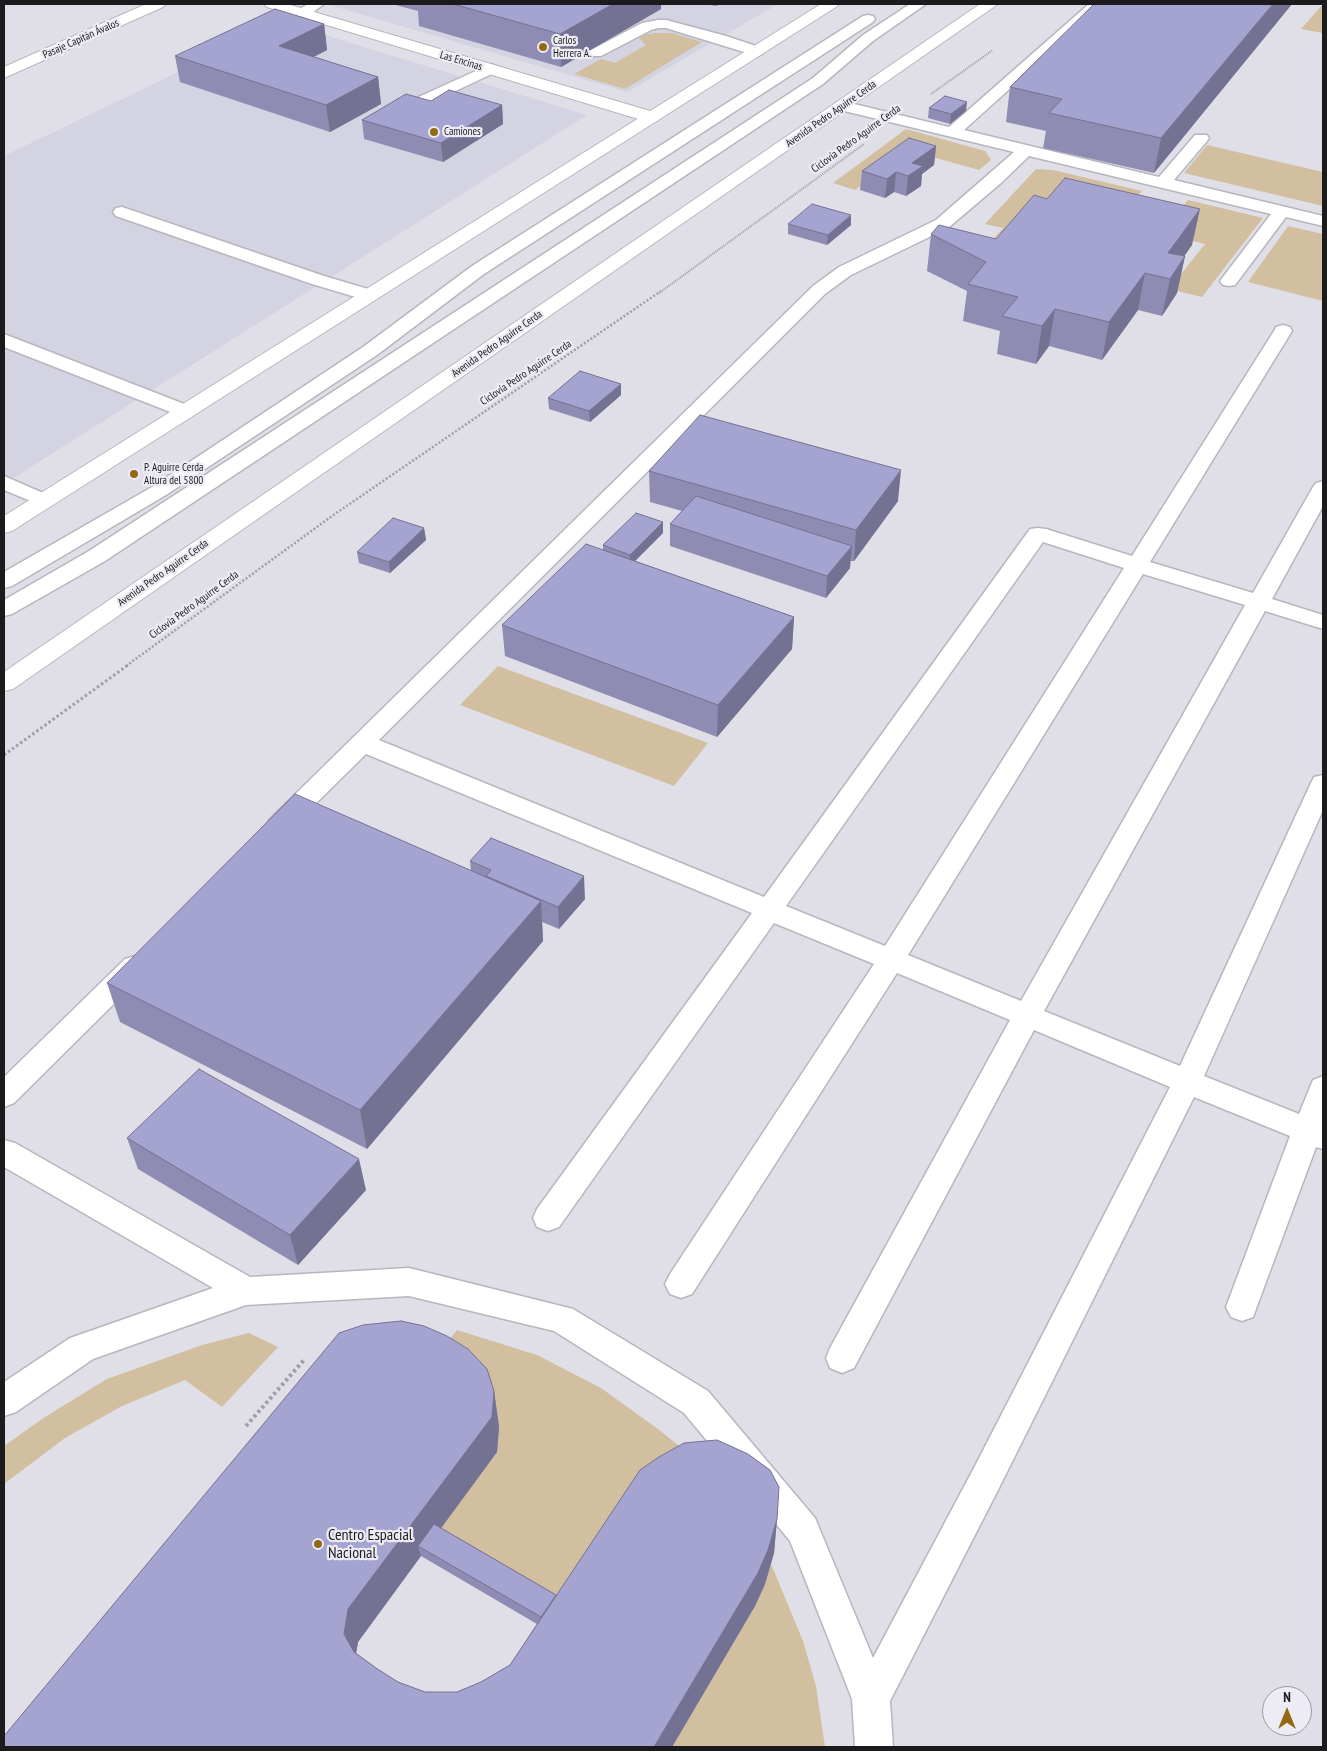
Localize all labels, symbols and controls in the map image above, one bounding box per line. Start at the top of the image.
street label: Pasaje Capitán Ávalos [41,16,121,62]
place label: Carlos Herrera A. [553,34,591,60]
marker: Carlos Herrera A. [537,41,549,53]
street label: Las Encinas [438,48,484,74]
street label: Avenida Pedro Aguirre Cerda [783,78,879,150]
street label: Ciclovía Pedro Aguirre Cerda [809,102,903,176]
place label: Camiones [444,125,481,139]
marker: Camiones [428,126,440,138]
street label: Avenida Pedro Aguirre Cerda [449,308,545,380]
street label: Ciclovía Pedro Aguirre Cerda [478,338,574,408]
place label: P. Aguirre Cerda Altura del 5800 [144,461,203,487]
marker: P. Aguirre Cerda Altura del 5800 [128,468,140,480]
street label: Avenida Pedro Aguirre Cerda [115,537,211,609]
street label: Ciclovía Pedro Aguirre Cerda [147,568,241,642]
place label: Centro Espacial Nacional [328,1525,413,1563]
marker: Centro Espacial Nacional [312,1538,324,1550]
north arrow [1262,1686,1312,1736]
text: N [1283,1688,1291,1706]

